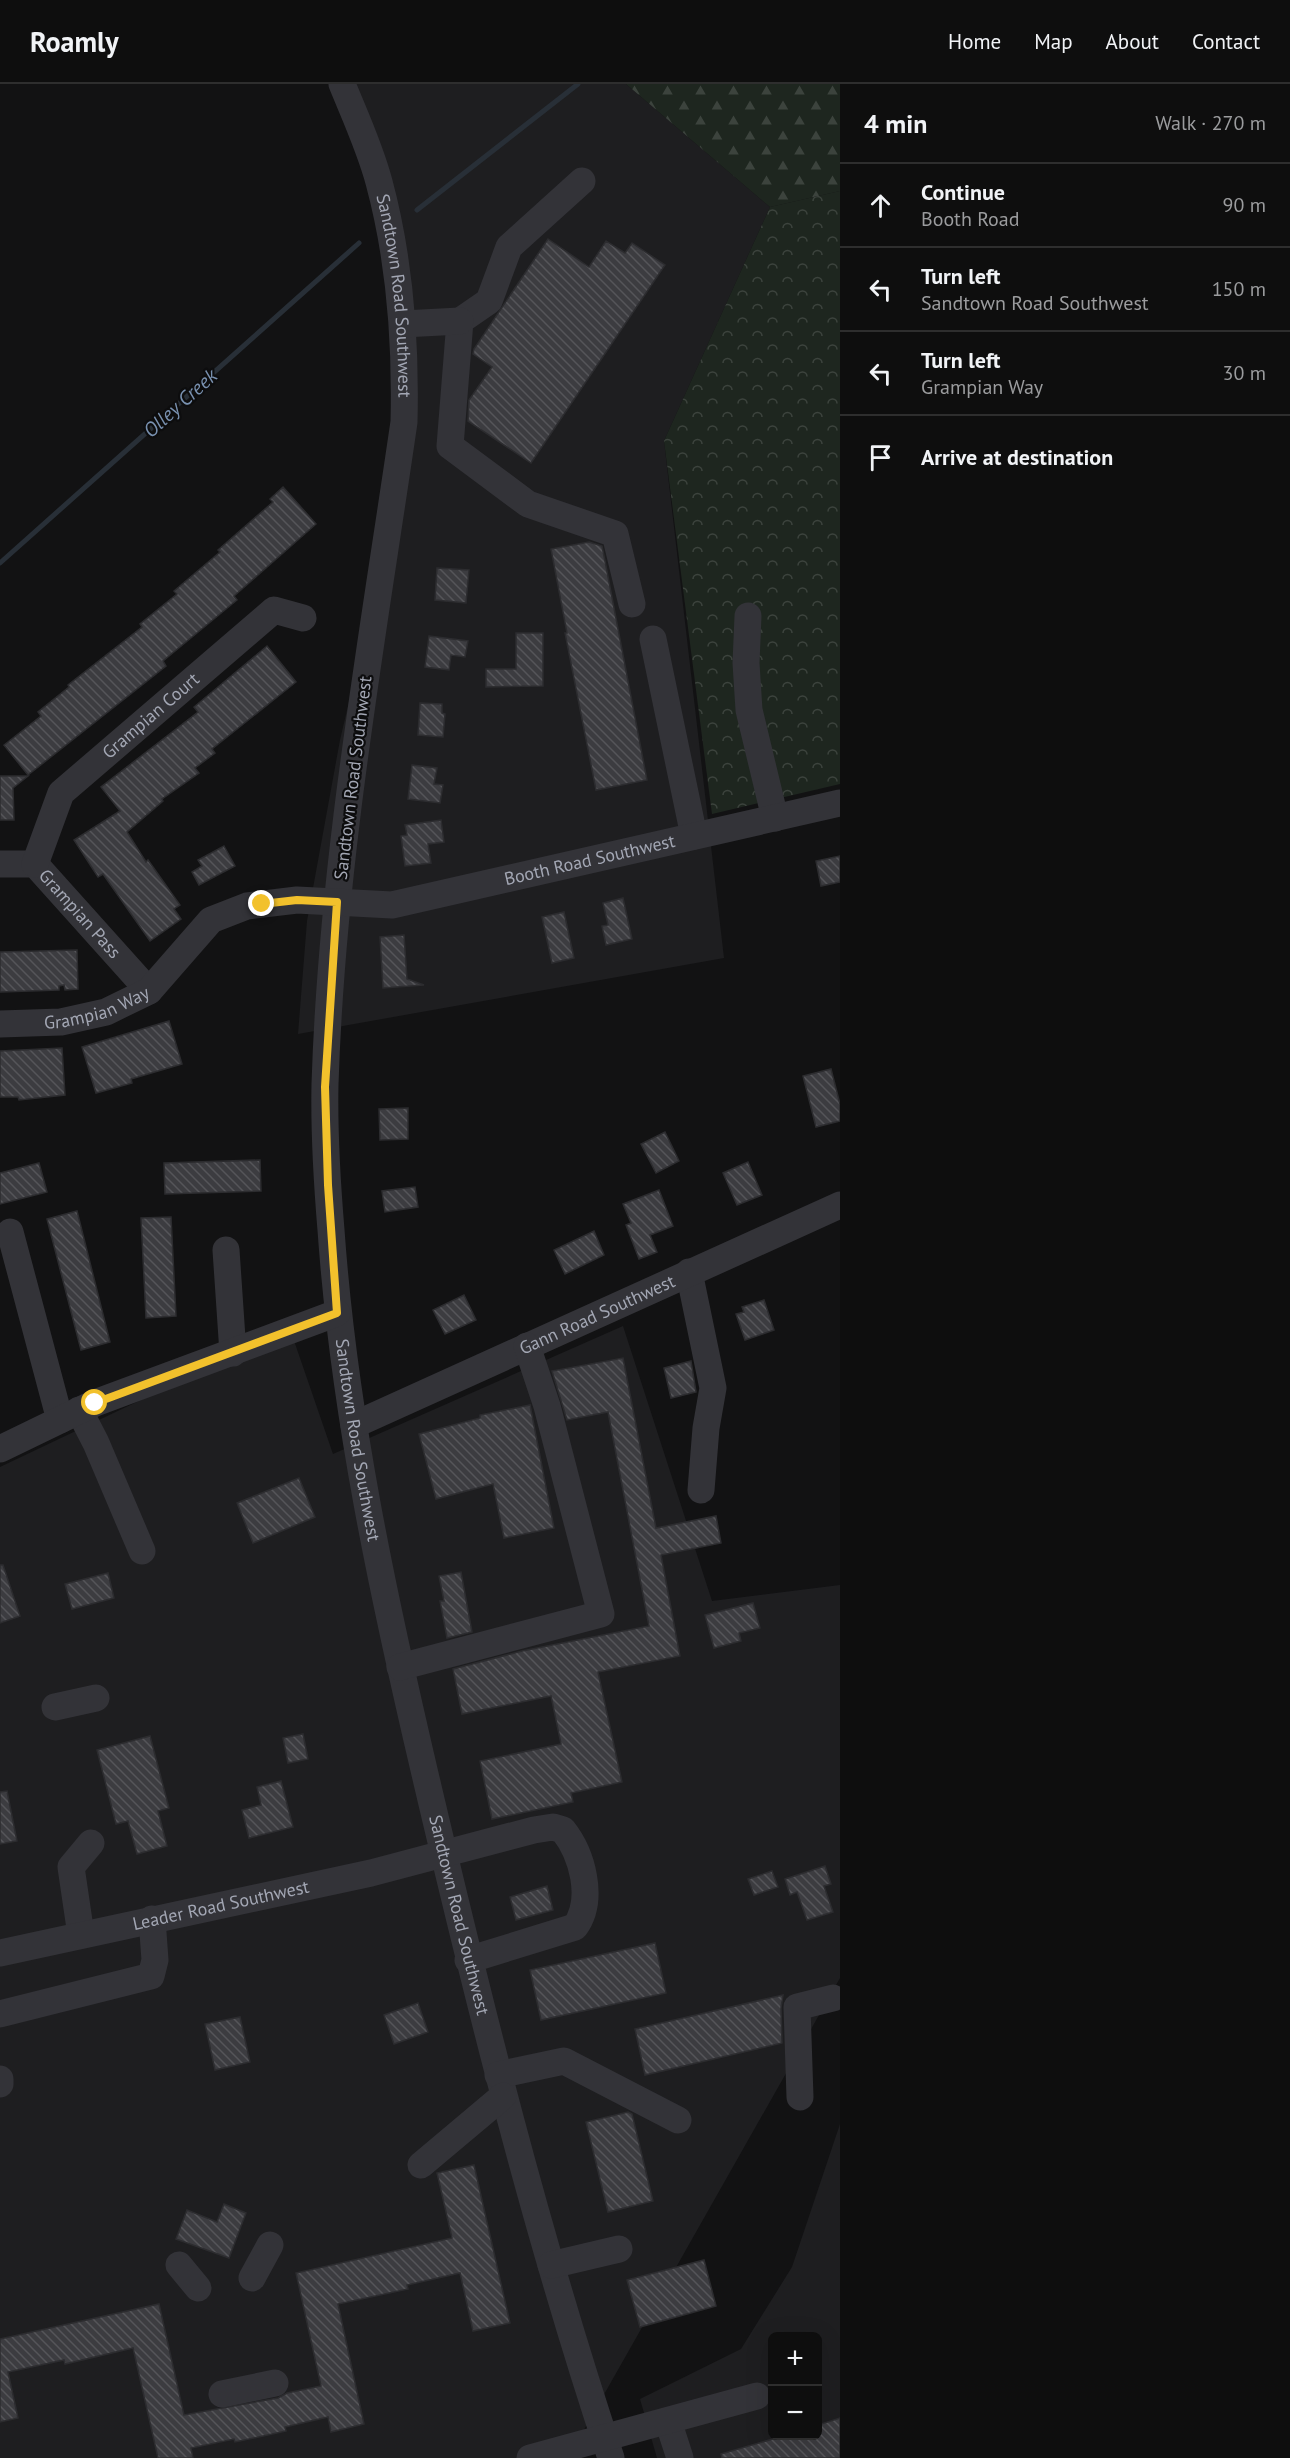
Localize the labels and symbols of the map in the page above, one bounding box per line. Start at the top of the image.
street label: Sandtown Road Southwest [371,191,416,398]
water label: Olley Creek [137,362,223,443]
street label: Grampian Court [97,667,204,764]
street label: Sandtown Road Southwest [329,675,376,881]
street label: Booth Road Southwest [502,829,677,890]
street label: Grampian Pass [34,864,126,963]
route end [248,890,274,916]
street label: Grampian Way [44,980,154,1034]
street label: Gann Road Southwest [516,1269,678,1360]
street label: Sandtown Road Southwest [331,1337,386,1543]
route start [81,1389,107,1415]
street label: Sandtown Road Southwest [424,1813,495,2017]
street label: Leader Road Southwest [130,1875,311,1935]

